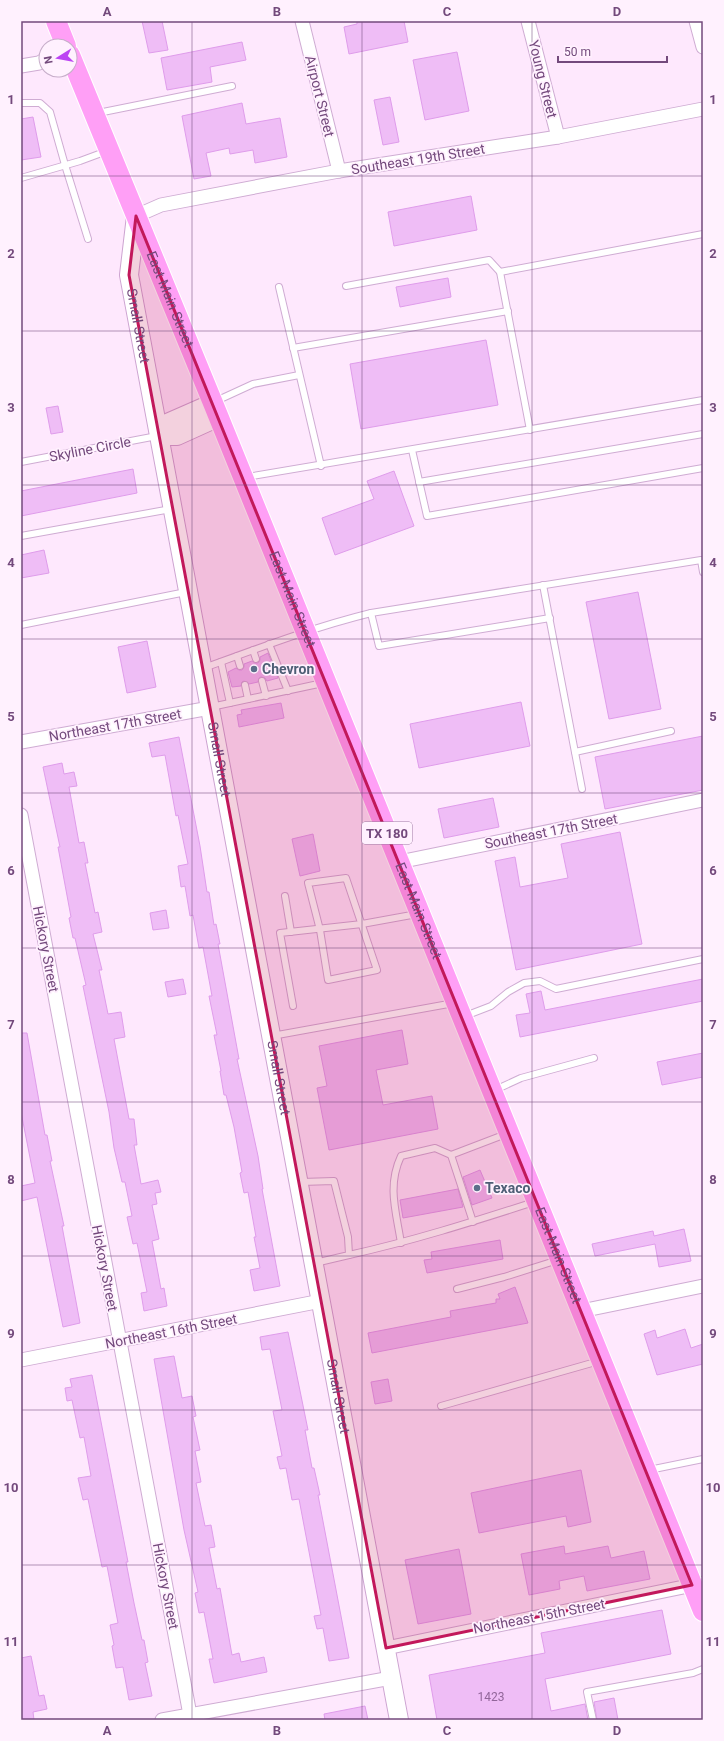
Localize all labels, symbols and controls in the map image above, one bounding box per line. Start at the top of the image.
text: A [103,4,112,19]
text: B [273,4,281,19]
text: C [443,4,452,19]
text: D [613,4,621,19]
north arrow [38,38,78,78]
street label: Young Street [526,38,560,120]
scale bar [558,38,667,64]
text: 50 m [564,45,591,59]
street label: Airport Street [302,54,338,139]
text: N [42,55,56,65]
text: 1 [7,92,15,107]
text: 1 [709,92,717,107]
street label: Southeast 19th Street [350,140,486,177]
text: 2 [7,246,15,261]
text: 2 [709,246,717,261]
street label: East Main Street [143,249,197,350]
street label: Small Street [124,287,153,365]
text: 3 [7,400,15,415]
text: 3 [709,400,717,415]
street label: Skyline Circle [48,433,132,465]
street label: East Main Street [266,549,319,650]
text: 4 [7,555,15,570]
text: 4 [709,555,717,570]
place label: Chevron [262,661,314,677]
marker: Chevron [249,664,259,674]
street label: Northeast 17th Street [48,705,183,745]
text: 5 [7,709,15,724]
text: 5 [709,709,717,724]
street label: Small Street [205,721,234,798]
street label: Southeast 17th Street [483,810,619,852]
road number: TX 180 [362,822,412,844]
street label: East Main Street [392,860,446,961]
text: 6 [7,863,15,878]
text: 6 [709,863,717,878]
street label: Hickory Street [30,904,62,994]
text: 7 [7,1017,15,1032]
text: 7 [709,1017,717,1032]
street label: Small Street [264,1039,294,1117]
text: 8 [7,1172,15,1187]
text: 8 [709,1172,717,1187]
place label: Texaco [485,1180,531,1196]
marker: Texaco [472,1183,482,1193]
street label: East Main Street [532,1205,586,1306]
street label: Hickory Street [89,1223,121,1313]
street label: Northeast 16th Street [104,1310,239,1352]
text: 9 [7,1326,15,1341]
text: 9 [709,1326,717,1341]
street label: Small Street [324,1358,353,1435]
text: 10 [4,1480,18,1495]
text: 10 [706,1480,720,1495]
street label: Hickory Street [150,1541,182,1631]
street label: Northeast 15th Street [472,1595,607,1637]
text: 11 [4,1634,18,1649]
text: 11 [706,1634,720,1649]
house number: 1423 [478,1690,504,1704]
text: A [103,1723,112,1738]
text: B [273,1723,281,1738]
text: C [443,1723,452,1738]
text: D [613,1723,621,1738]

